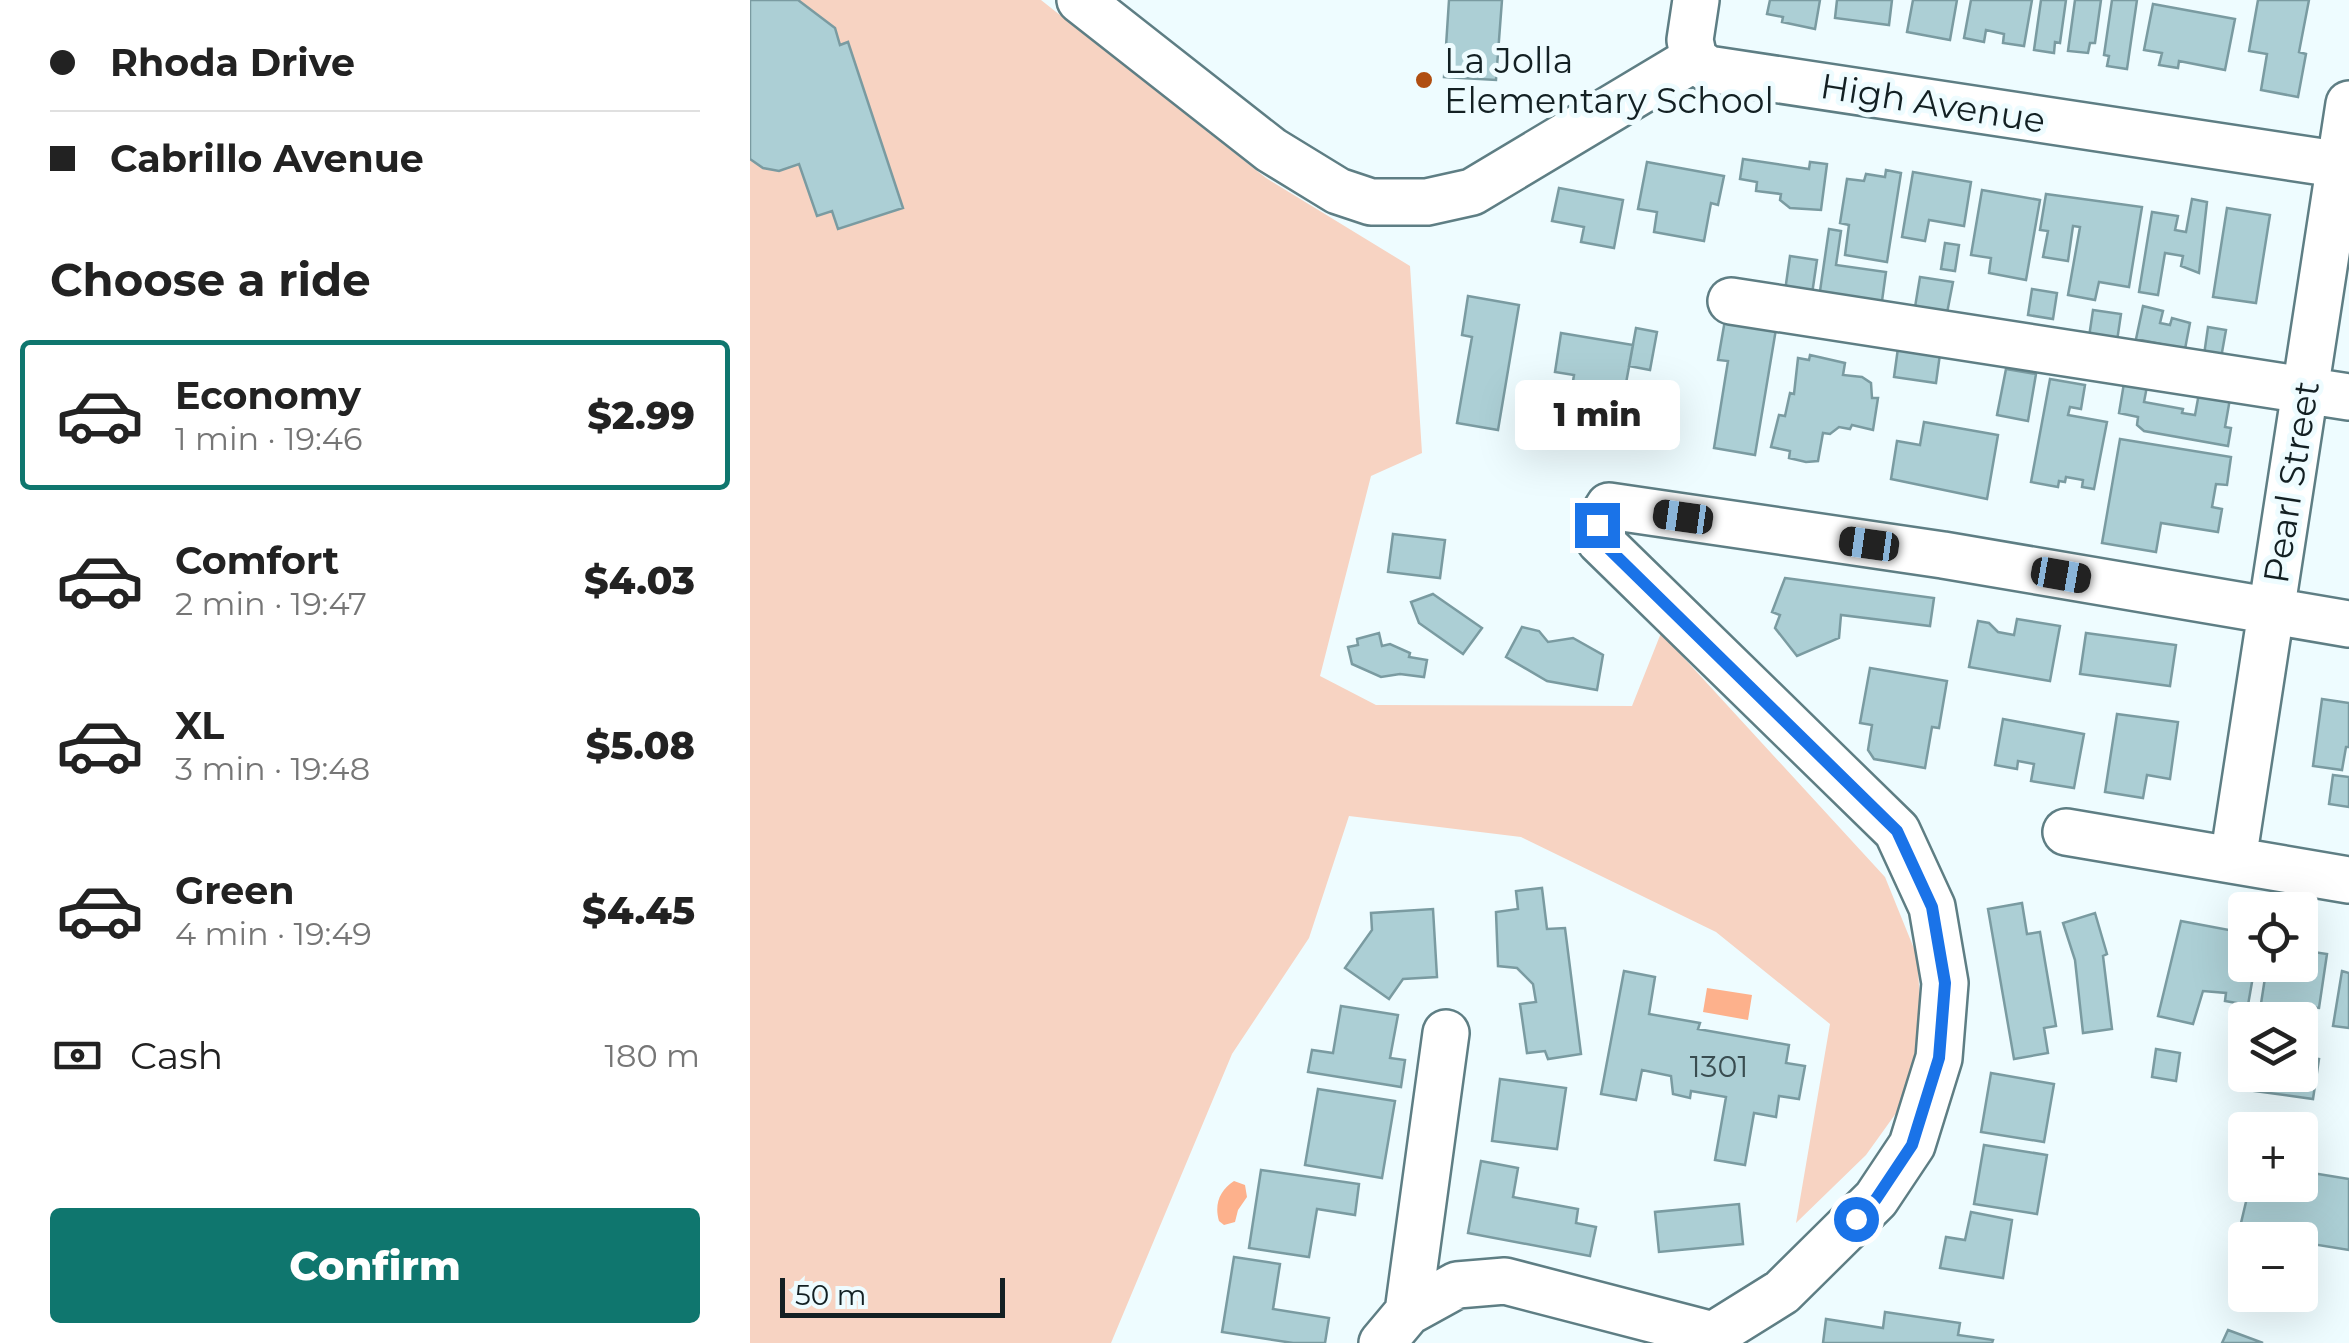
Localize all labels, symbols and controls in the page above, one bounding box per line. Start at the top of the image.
text: Rhoda Drive [110,39,355,86]
place label: La Jolla Elementary School [1444,39,1774,122]
street label: High Avenue [1818,64,2048,142]
marker: La Jolla Elementary School [1413,69,1435,91]
text: Cabrillo Avenue [110,135,424,182]
text: Choose a ride [50,252,371,307]
icon: car [55,370,145,460]
text: Economy [175,372,361,419]
street label: Pearl Street [2254,378,2328,586]
callout: 1 min [1514,380,1680,450]
text: $2.99 [587,392,695,439]
text: 1 min [1553,395,1642,434]
text: 1 min · 19:46 [175,419,362,458]
car [1651,498,1715,536]
route end [1575,503,1620,548]
car [1837,525,1901,563]
icon: car [55,535,145,625]
text: Comfort [175,537,339,584]
car [2029,555,2093,595]
text: $4.03 [584,557,695,604]
text: 2 min · 19:47 [175,584,367,623]
icon: car [55,700,145,790]
text: XL [175,702,224,749]
text: $5.08 [586,722,695,769]
text: 3 min · 19:48 [175,749,370,788]
icon: car [55,865,145,955]
text: Green [175,867,295,914]
text: $4.45 [582,887,695,934]
map controls [2228,892,2318,1312]
button: locate [2228,892,2318,982]
text: 4 min · 19:49 [175,914,372,953]
button: layers [2228,1002,2318,1092]
icon: cash [50,1028,105,1083]
text: Cash [130,1032,223,1079]
text: 180 m [605,1036,700,1075]
house number: 1301 [1690,1048,1748,1085]
button: + [2228,1112,2318,1202]
route start [1834,1197,1879,1242]
button: Confirm [50,1208,700,1323]
button: − [2228,1222,2318,1312]
scale bar [780,1273,1005,1318]
text: 50 m [795,1278,866,1312]

